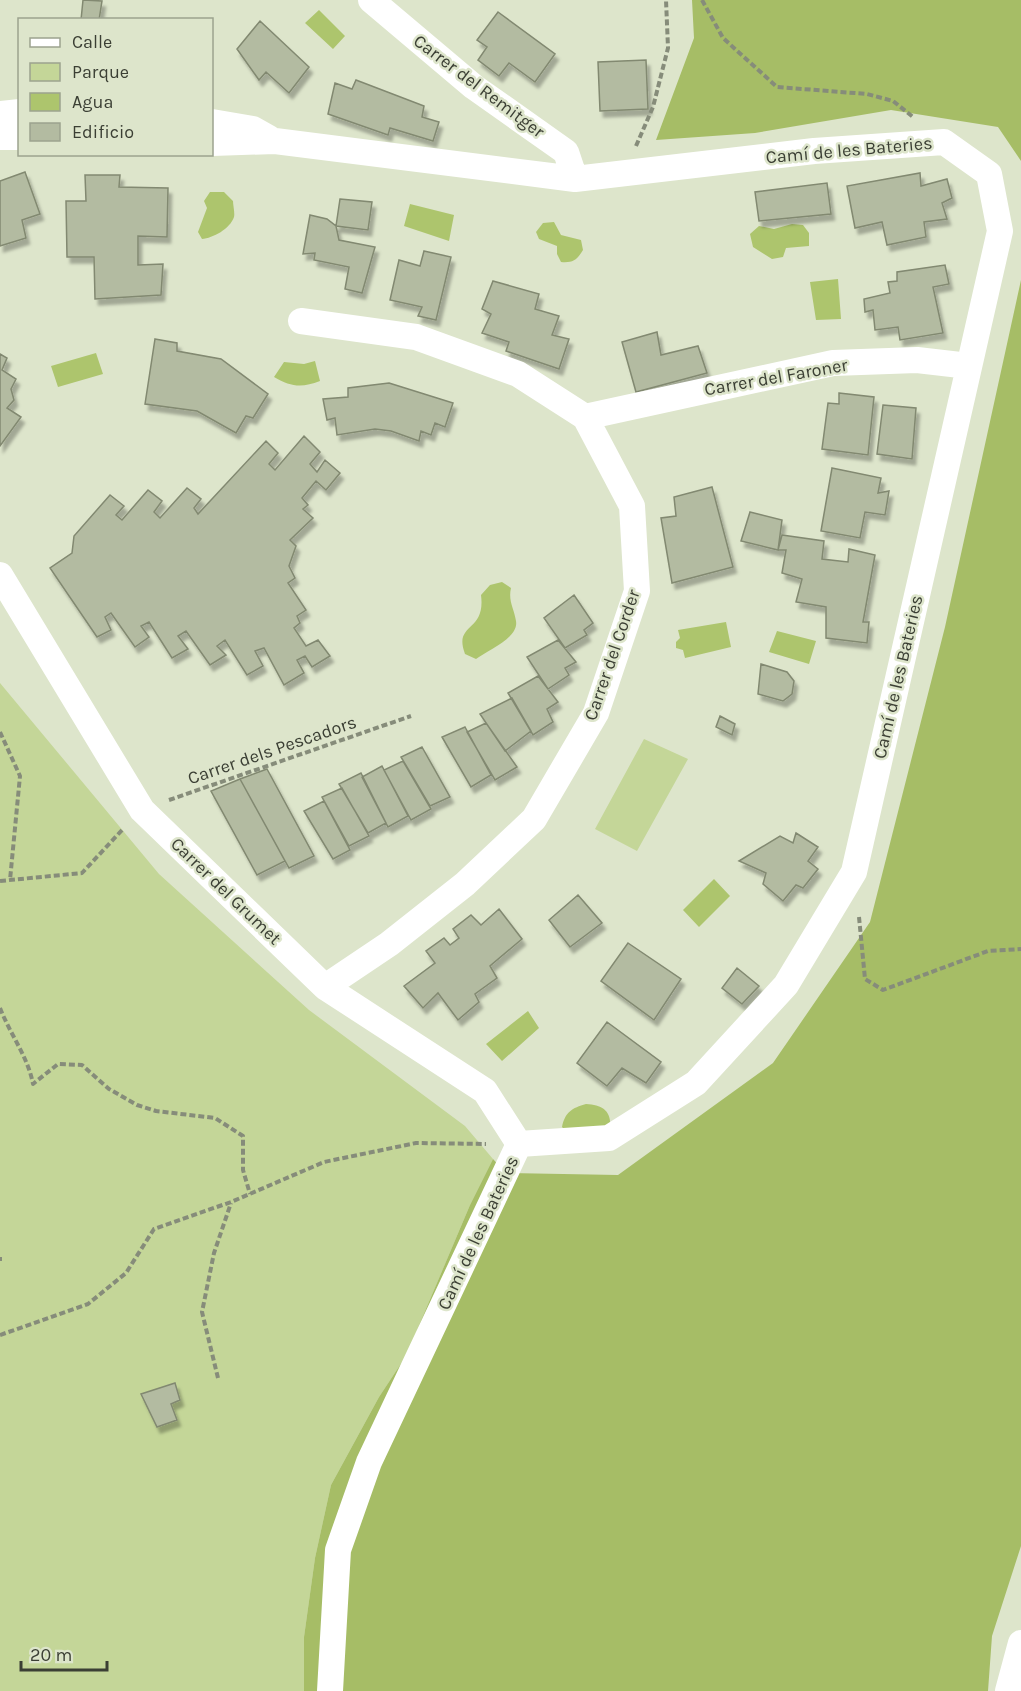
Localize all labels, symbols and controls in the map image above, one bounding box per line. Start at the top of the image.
legend [18,18,213,156]
street label: Carrer del Remitger [409,30,549,143]
text: Calle [72,31,112,53]
text: Parque [72,61,129,83]
text: Agua [72,91,113,113]
text: Edificio [72,121,134,143]
street label: Camí de les Bateries [765,132,933,168]
street label: Carrer del Faroner [703,353,850,400]
street label: Carrer del Corder [579,586,645,723]
street label: Camí de les Bateries [868,593,928,761]
street label: Carrer dels Pescadors [185,711,359,789]
street label: Carrer del Grumet [166,833,286,949]
street label: Camí de les Bateries [433,1153,523,1313]
scale bar [21,1634,106,1672]
text: 20 m [30,1644,72,1666]

